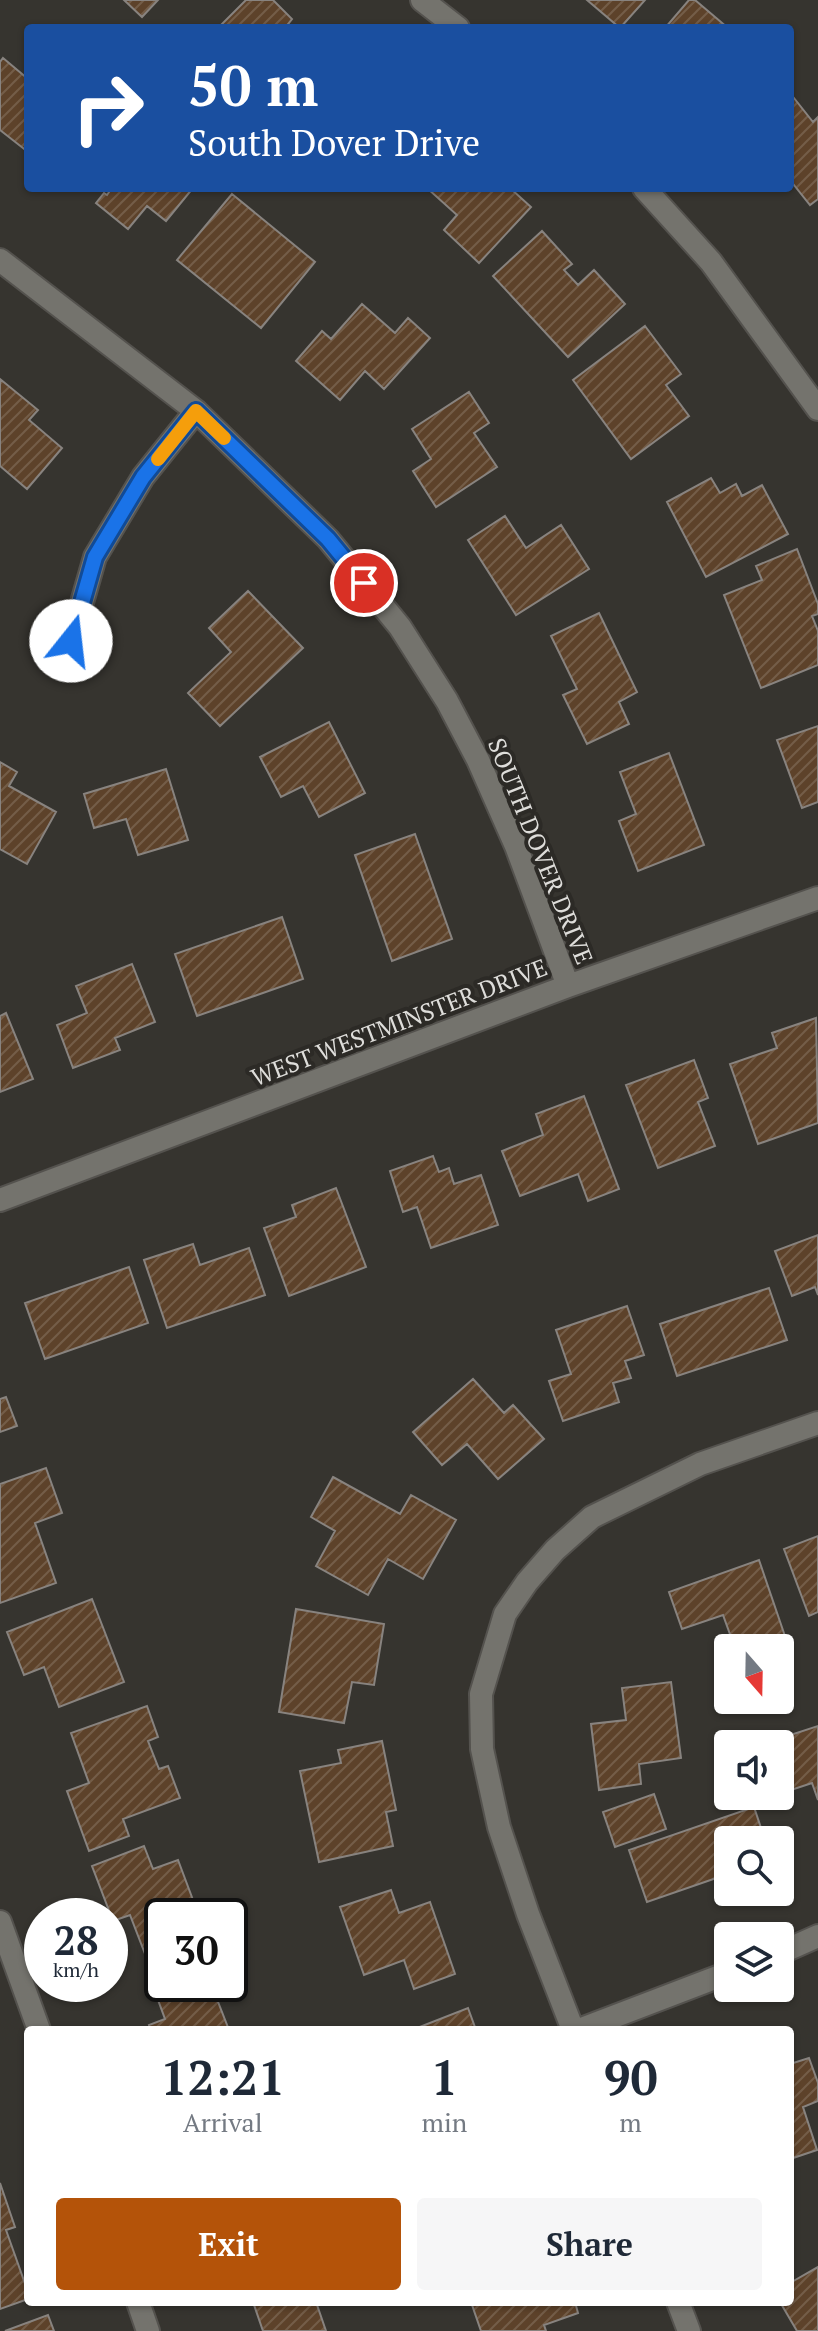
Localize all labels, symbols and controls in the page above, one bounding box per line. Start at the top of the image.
text: 50 m [188,48,318,122]
icon: right [56,56,160,160]
text: South Dover Drive [188,119,480,166]
pin [330,549,398,617]
icon: arrive [342,561,386,605]
position arrow [29,599,113,683]
street label: SOUTH DOVER DRIVE [481,733,601,969]
street label: WEST WESTMINSTER DRIVE [246,951,552,1093]
north arrow [714,1634,794,1714]
map controls [714,1634,794,2002]
button: sound [714,1730,794,1810]
button: search [714,1826,794,1906]
speed limit sign: 30 [144,1898,248,2002]
text: 28 [53,1913,99,1966]
button: layers [714,1922,794,2002]
text: km/h [53,1956,99,1983]
text: 12:21 [160,2045,285,2109]
text: 1 [431,2045,458,2109]
text: 90 [603,2045,658,2109]
text: Arrival [183,2105,263,2139]
text: min [421,2105,467,2139]
text: m [619,2105,642,2139]
button: Exit [56,2198,401,2290]
button: Share [417,2198,762,2290]

